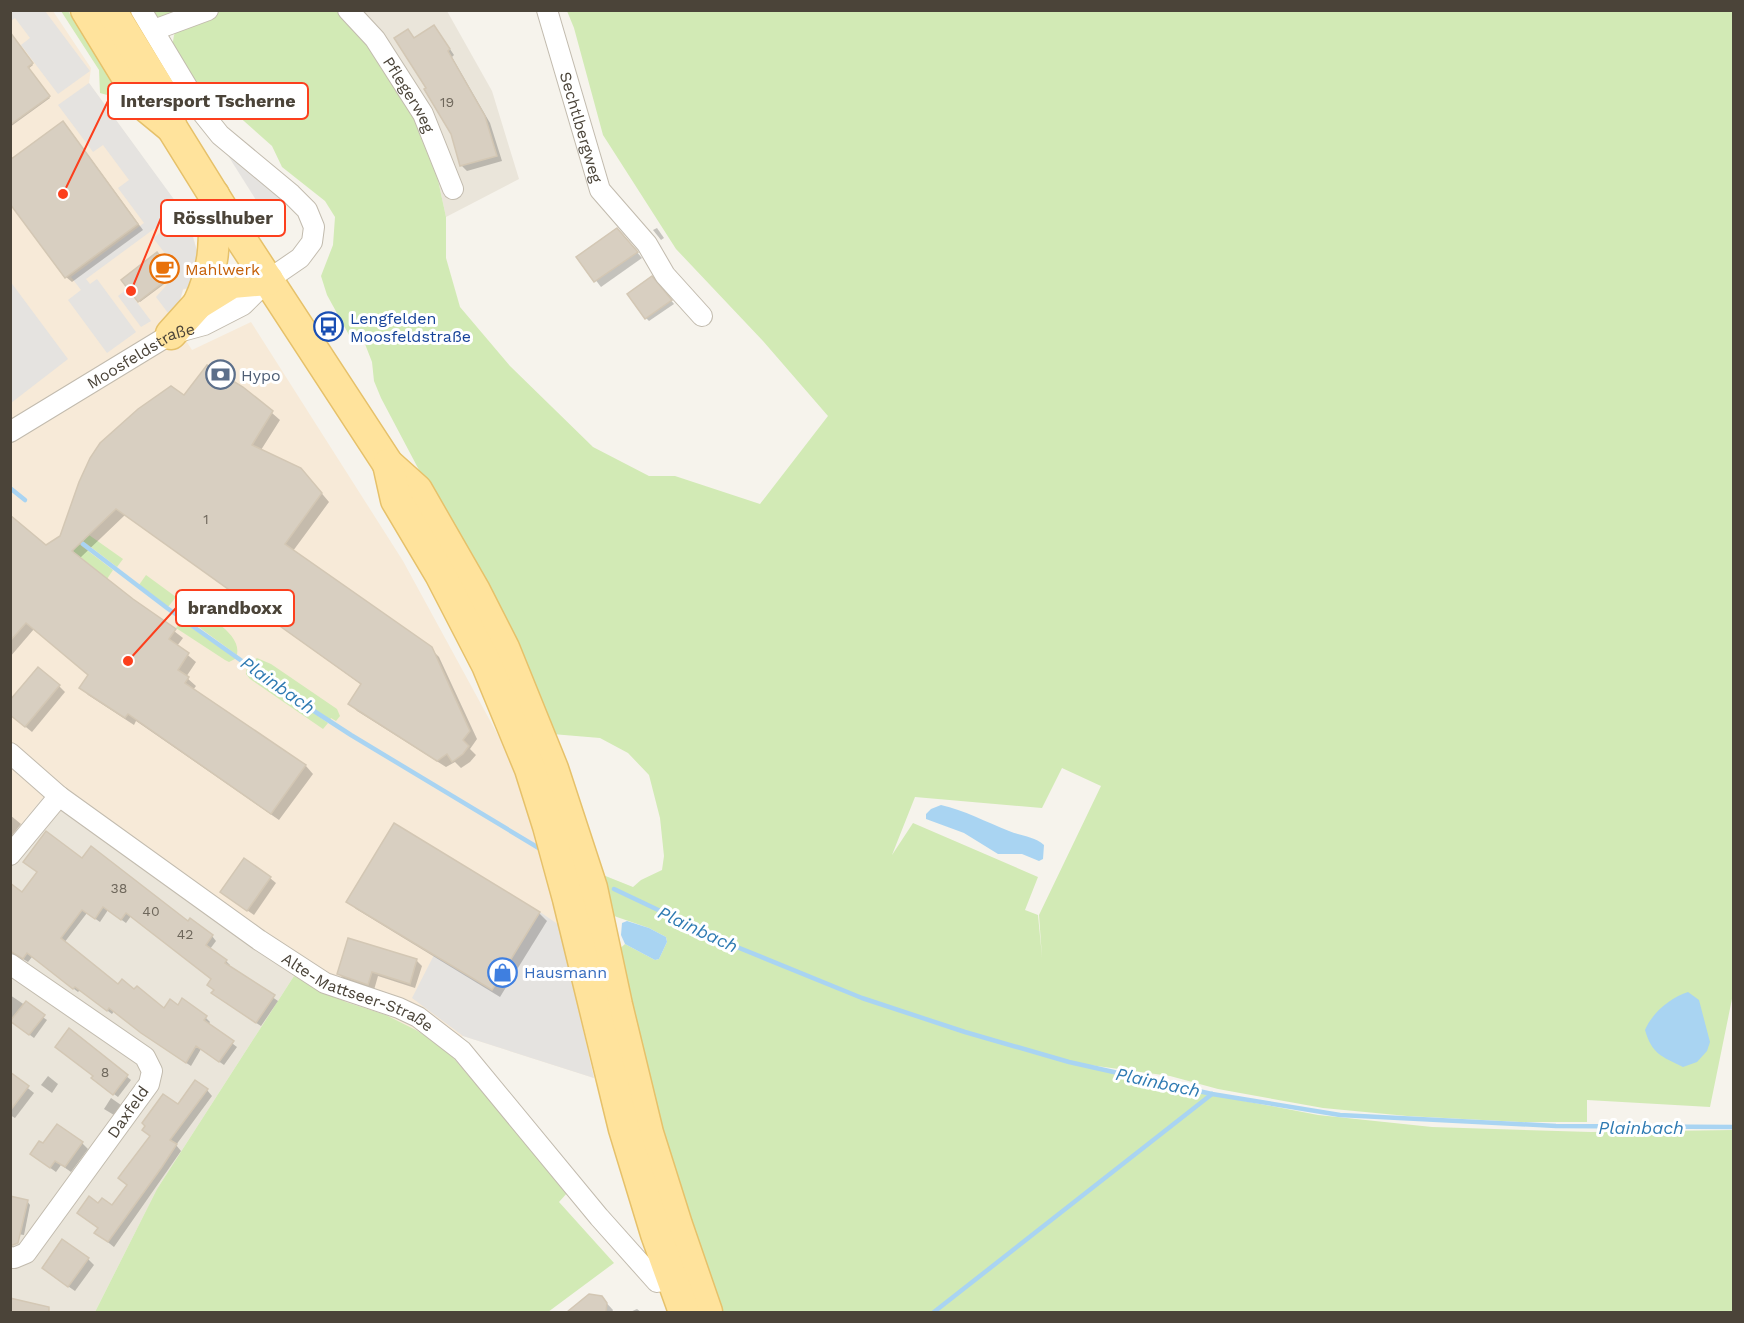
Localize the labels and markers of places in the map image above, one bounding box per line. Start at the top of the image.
callout: Intersport Tscherne [108,83,308,119]
callout: Rösslhuber [161,200,285,236]
cafe icon: Mahlwerk [148,253,180,285]
place label: Mahlwerk [185,260,260,279]
place label: Lengfelden Moosfeldstraße [350,309,471,346]
bus stop icon: Lengfelden Moosfeldstraße [313,311,345,343]
bank icon: Hypo [204,359,236,391]
place label: Hypo [241,366,281,385]
callout: brandboxx [176,590,294,626]
shop icon: Hausmann [487,956,519,988]
place label: Hausmann [524,963,607,982]

